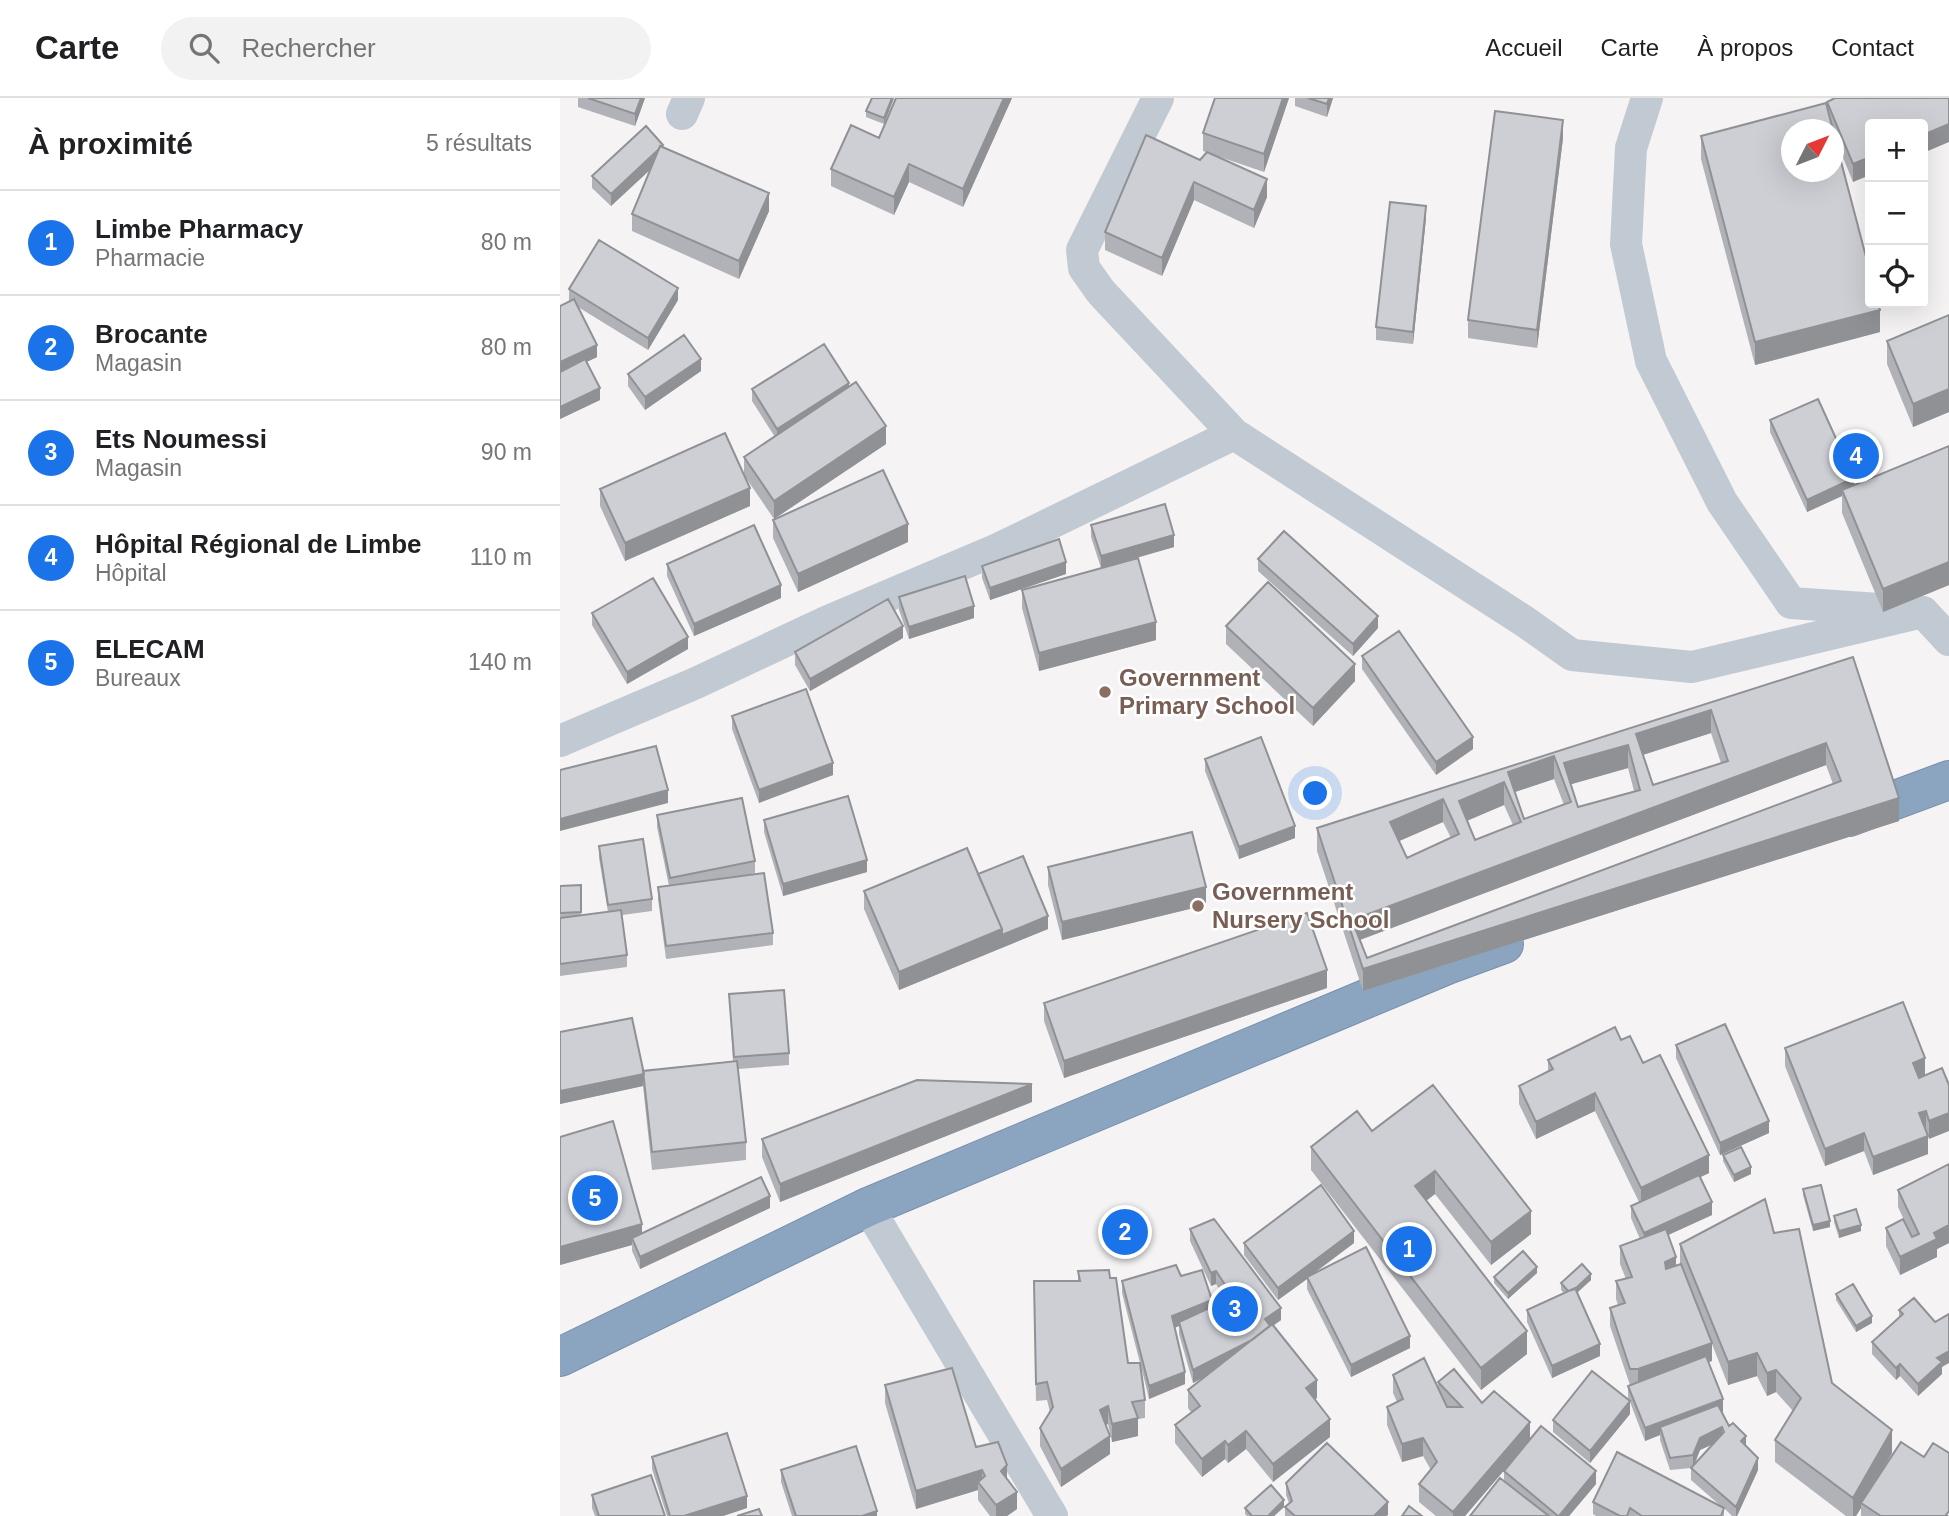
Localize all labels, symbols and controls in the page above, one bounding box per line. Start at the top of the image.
search box [161,17,651,80]
text: Carte [35,29,119,66]
icon: search [185,29,223,67]
text: Rechercher [241,33,376,63]
text: Accueil [1485,34,1563,61]
text: Carte [1601,34,1659,61]
text: À propos [1697,34,1793,61]
text: Contact [1831,34,1914,61]
north arrow [1781,119,1844,182]
map controls [1865,119,1928,308]
button: + [1865,119,1928,182]
text: À proximité [28,127,193,160]
text: 5 résultats [426,130,532,156]
button: − [1865,182,1928,245]
text: Limbe Pharmacy [95,214,303,244]
text: 1 [45,229,57,255]
text: 80 m [481,229,532,255]
text: Pharmacie [95,245,205,271]
button: locate [1865,245,1928,308]
text: Brocante [95,319,208,349]
text: 2 [45,334,57,360]
text: 80 m [481,334,532,360]
text: Magasin [95,350,182,376]
text: Ets Noumessi [95,424,267,454]
pin: 4 [1833,430,1879,482]
text: 3 [45,439,57,465]
text: 90 m [481,439,532,465]
text: Magasin [95,455,182,481]
text: Hôpital Régional de Limbe [95,529,421,559]
text: 4 [45,544,57,570]
text: 110 m [470,544,532,570]
text: Hôpital [95,560,167,586]
text: ELECAM [95,634,205,664]
text: 5 [45,649,57,675]
text: 140 m [468,649,532,675]
place label: Government Primary School [1119,664,1295,719]
text: Bureaux [95,665,181,691]
marker: Government Primary School [1097,684,1113,700]
your location [1298,776,1332,810]
place label: Government Nursery School [1212,878,1389,933]
marker: Government Nursery School [1190,898,1206,914]
pin: 5 [572,1172,618,1224]
pin: 2 [1102,1206,1148,1258]
pin: 1 [1386,1223,1432,1275]
pin: 3 [1212,1283,1258,1335]

